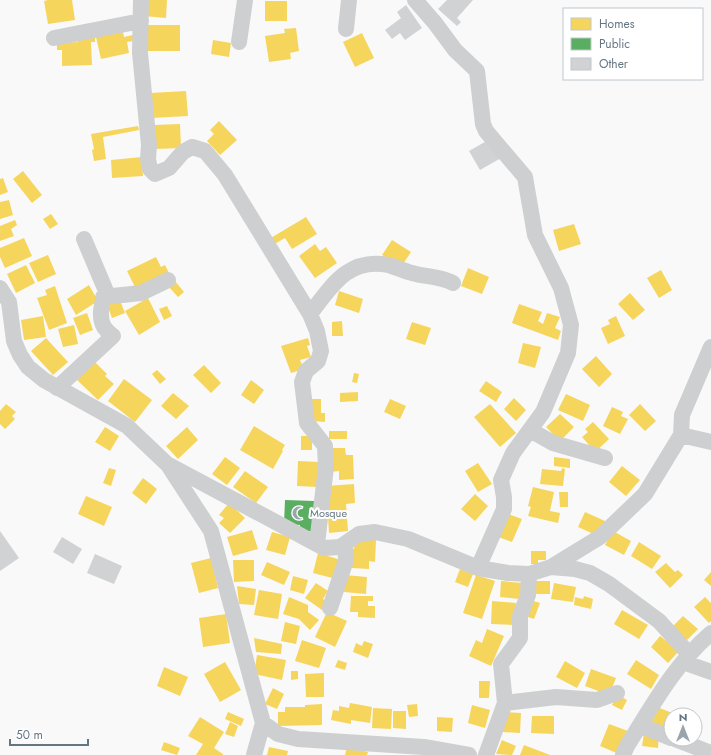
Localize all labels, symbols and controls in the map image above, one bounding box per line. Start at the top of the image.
legend [563,8,703,80]
text: Homes [599,15,635,33]
text: Public [599,35,630,53]
text: Other [599,55,629,73]
mosque icon: Mosque [291,505,307,521]
place label: Mosque [310,505,347,521]
north arrow [663,707,703,747]
text: N [679,709,687,725]
scale bar [10,721,88,747]
text: 50 m [16,726,43,744]

